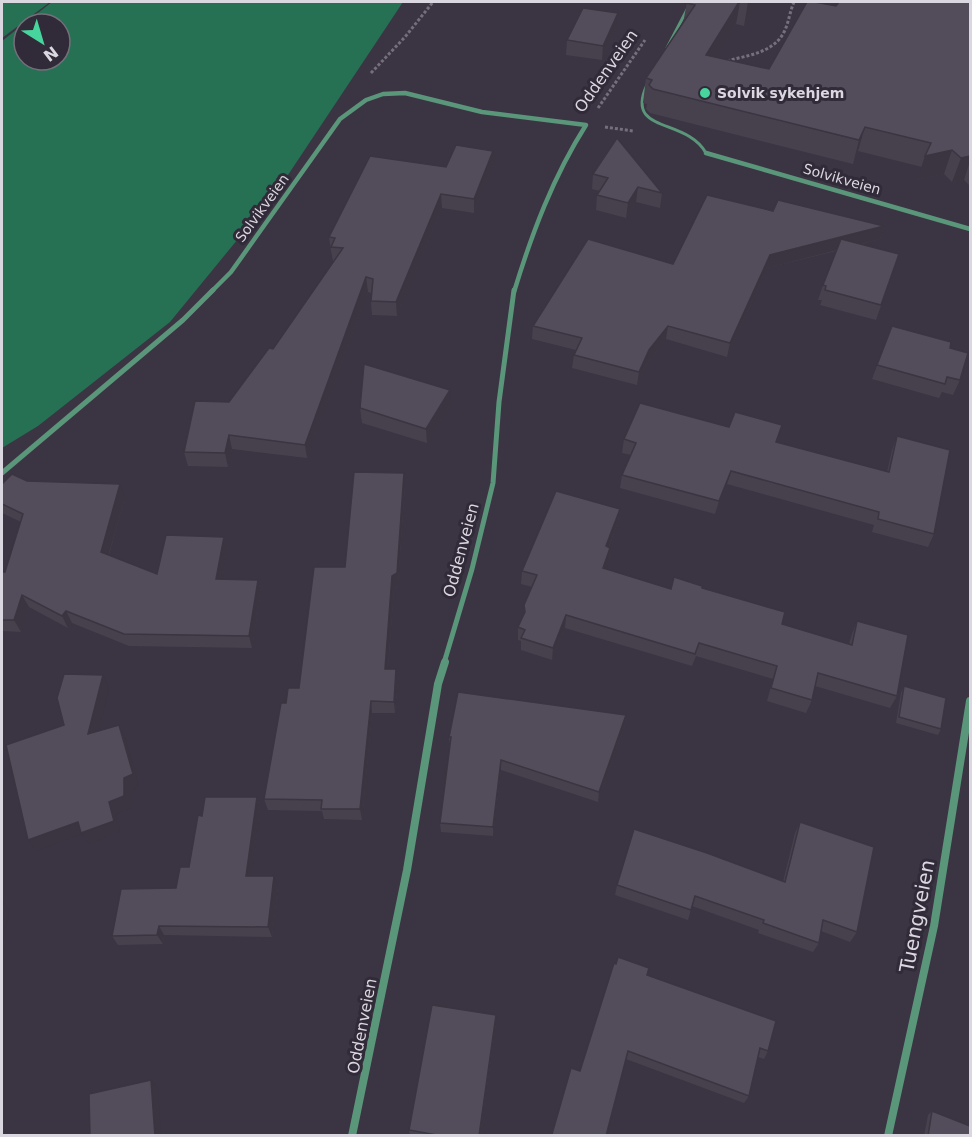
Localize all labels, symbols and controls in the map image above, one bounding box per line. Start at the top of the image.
north arrow [12,12,72,72]
street label: Oddenveien [571,26,641,116]
text: N [40,42,62,65]
place label: Solvik sykehjem [717,85,844,101]
marker: Solvik sykehjem [698,86,712,100]
street label: Solvikveien [801,160,883,198]
street label: Solvikveien [232,171,292,245]
street label: Oddenveien [439,501,483,599]
street label: Tuengveien [894,858,940,975]
street label: Oddenveien [343,977,381,1075]

